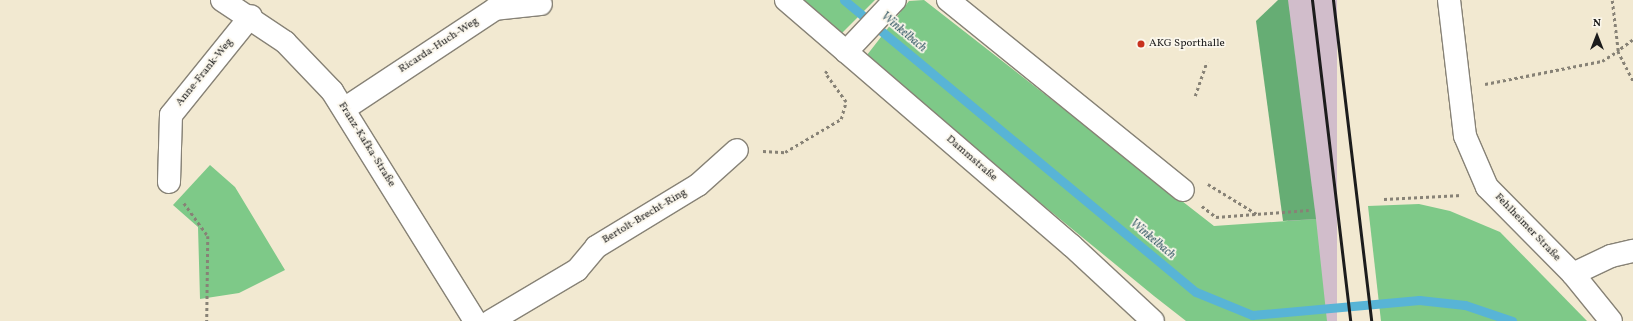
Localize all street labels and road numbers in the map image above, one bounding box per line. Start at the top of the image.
street label: Ricarda-Huch-Weg [397,15,481,77]
street label: Anne-Frank-Weg [174,36,236,110]
street label: Franz-Kafka-Straße [335,100,397,190]
street label: Dammstraße [943,133,999,185]
street label: Bertolt-Brecht-Ring [600,187,690,247]
street label: Fehlheimer Straße [1491,191,1563,265]

